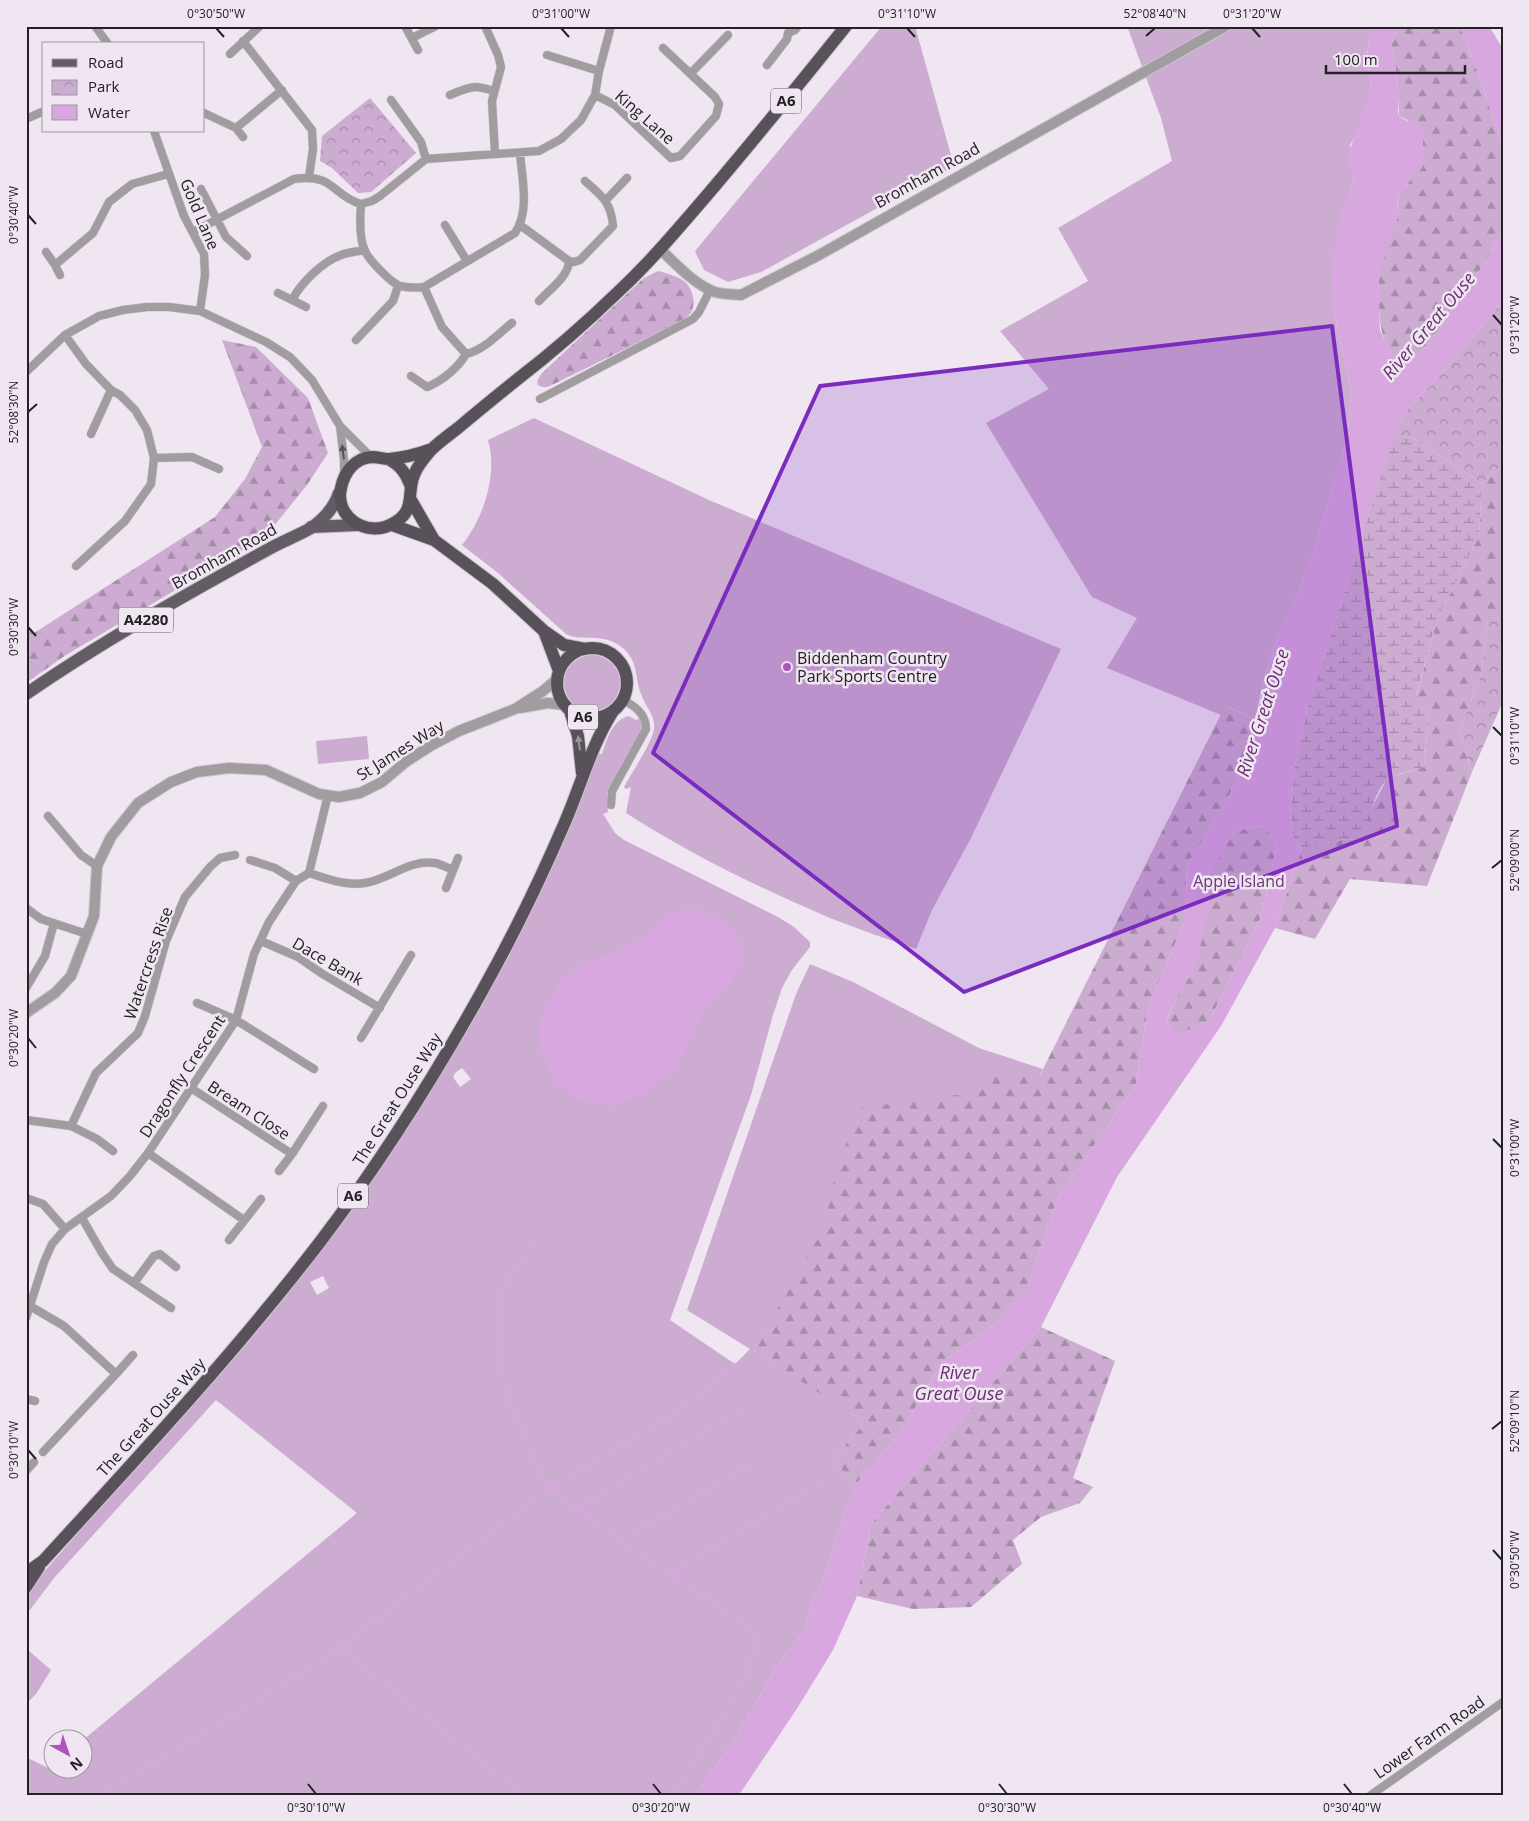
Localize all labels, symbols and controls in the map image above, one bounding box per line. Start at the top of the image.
text: 0°30'50"W [187,5,245,22]
text: 0°31'00"W [532,5,590,22]
text: 0°31'10"W [878,5,936,22]
text: 52°08'40"N [1124,5,1186,22]
text: 0°31'20"W [1223,5,1281,22]
legend [42,42,205,132]
scale bar [1326,42,1465,74]
text: 100 m [1334,49,1378,69]
text: Road [88,52,124,72]
text: Park [88,76,119,96]
street label: King Lane [610,85,680,149]
road number: A6 [771,88,801,114]
text: Water [88,102,130,122]
street label: Bromham Road [870,137,984,213]
street label: Gold Lane [175,175,225,253]
text: 0°30'40"W [5,186,22,244]
water label: River Great Ouse [1376,267,1480,384]
text: 0°31'20"W [1506,296,1523,354]
text: 52°08'30"N [5,381,22,443]
one-way arrow [339,444,347,460]
street label: Bromham Road [167,518,281,594]
text: 0°30'30"W [5,598,22,656]
road number: A4280 [118,608,174,632]
water label: River Great Ouse [1230,646,1294,780]
place label: Biddenham Country Park Sports Centre [797,647,948,687]
marker: Biddenham Country Park Sports Centre [781,661,793,673]
road number: A6 [568,704,598,730]
text: 0°31'10"W [1506,707,1523,765]
street label: St James Way [352,714,449,786]
one-way arrow [575,734,583,750]
text: 52°09'00"N [1506,829,1523,891]
park label: Apple Island [1193,870,1285,892]
street label: Watercress Rise [118,904,178,1022]
street label: Dace Bank [288,932,368,991]
text: 0°30'20"W [5,1009,22,1067]
street label: Dragonfly Crescent [134,1010,230,1142]
street label: The Great Ouse Way [347,1028,447,1169]
street label: Bream Close [204,1075,294,1145]
text: 0°31'00"W [1506,1119,1523,1177]
road number: A6 [338,1184,368,1208]
street label: The Great Ouse Way [92,1352,211,1481]
water label: River Great Ouse [914,1360,1004,1405]
text: 52°09'10"N [1506,1390,1523,1452]
text: 0°30'10"W [5,1421,22,1479]
text: 0°30'50"W [1506,1531,1523,1589]
street label: Lower Farm Road [1369,1690,1489,1784]
north arrow [42,1728,92,1778]
text: N [66,1753,87,1775]
text: 0°30'10"W [287,1799,345,1816]
text: 0°30'20"W [632,1799,690,1816]
text: 0°30'30"W [978,1799,1036,1816]
text: 0°30'40"W [1323,1799,1381,1816]

